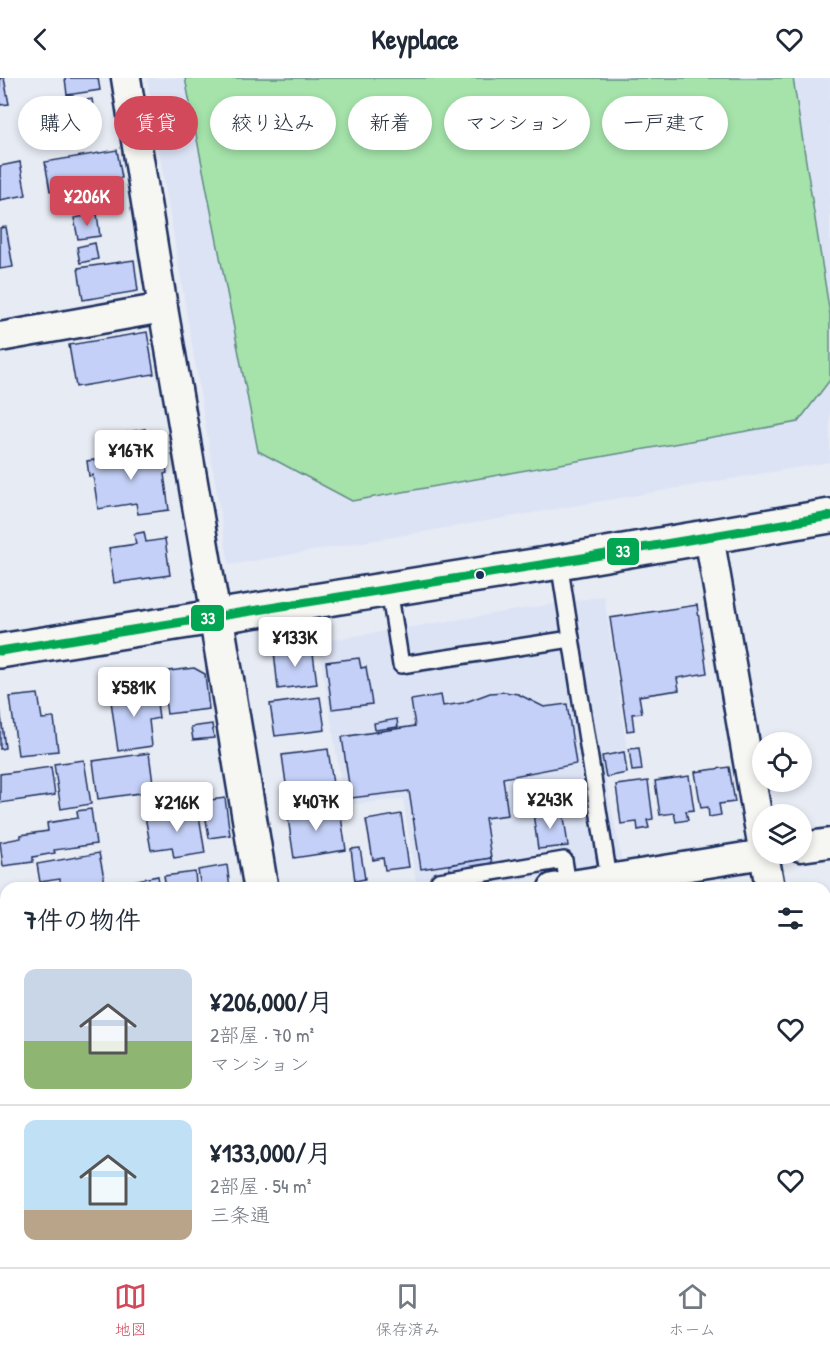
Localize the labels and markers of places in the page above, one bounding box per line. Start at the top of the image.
pin: ¥206K [45,176,129,227]
pin: ¥167K [89,430,173,481]
unlabelled marker [474,569,486,581]
pin: ¥133K [253,617,337,668]
pin: ¥581K [92,667,176,718]
pin: ¥243K [508,779,592,830]
pin: ¥407K [274,781,358,832]
pin: ¥216K [135,782,219,833]

